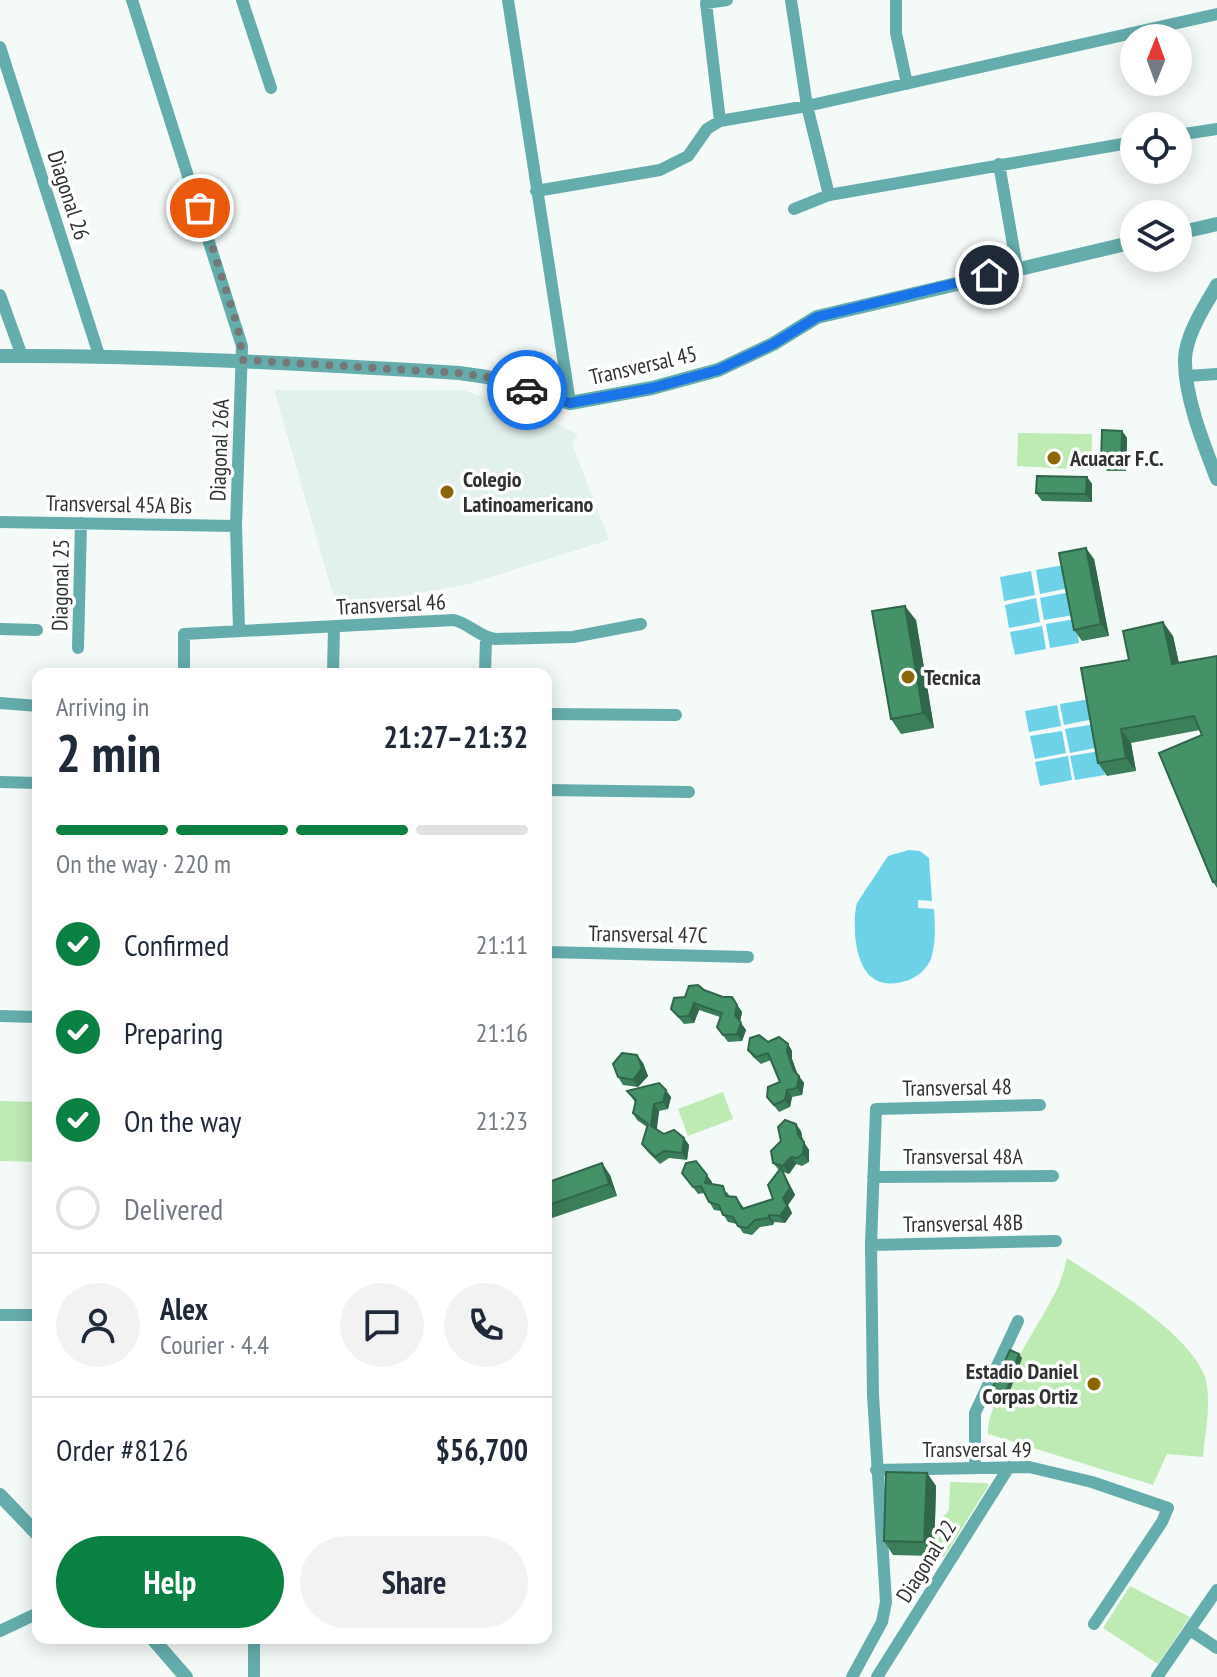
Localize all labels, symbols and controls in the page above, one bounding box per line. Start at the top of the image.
north arrow [1120,24,1192,96]
map controls [1120,24,1192,272]
button: locate [1120,112,1192,184]
street label: Diagonal 26 [41,147,97,243]
pin [166,174,234,242]
icon: bag [178,186,222,230]
button: layers [1120,200,1192,272]
pin [955,241,1023,309]
icon: home [967,253,1011,297]
street label: Transversal 45 [587,339,699,391]
courier [487,350,567,430]
icon: car [505,368,549,412]
street label: Diagonal 26A [203,398,235,502]
place label: Acuacar F.C. [1069,444,1164,472]
marker: Acuacar F.C. [1045,449,1063,467]
place label: Colegio Latinoamericano [463,465,594,518]
marker: Colegio Latinoamericano [438,483,456,501]
street label: Transversal 45A Bis [46,489,192,519]
street label: Diagonal 25 [45,539,75,631]
street label: Transversal 46 [336,587,446,621]
place label: Tecnica [924,663,981,691]
marker: Tecnica [899,668,917,686]
text: Arriving in [56,690,149,723]
text: 21:27–21:32 [384,717,528,756]
text: 2 min [56,719,161,786]
text: On the way · 220 m [56,847,231,880]
street label: Transversal 47C [588,919,708,949]
icon: check [56,922,100,966]
text: Confirmed [124,925,229,964]
text: 21:11 [476,928,528,961]
icon: check [56,1010,100,1054]
text: Preparing [124,1013,223,1052]
text: 21:16 [476,1016,528,1049]
street label: Transversal 48 [902,1072,1012,1102]
icon: check [56,1098,100,1142]
text: On the way [124,1101,241,1140]
text: 21:23 [476,1104,528,1137]
street label: Transversal 48A [903,1142,1023,1170]
text: Delivered [124,1189,223,1228]
street label: Transversal 48B [903,1208,1023,1238]
button: person [56,1283,140,1367]
button: chat [340,1283,424,1367]
button: phone [444,1283,528,1367]
text: Alex [160,1289,208,1328]
text: Courier · 4.4 [160,1328,269,1361]
place label: Estadio Daniel Corpas Ortiz [966,1357,1079,1410]
marker: Estadio Daniel Corpas Ortiz [1085,1375,1103,1393]
text: Order #8126 [56,1430,188,1469]
text: $56,700 [435,1430,528,1469]
street label: Transversal 49 [922,1435,1032,1463]
street label: Diagonal 22 [890,1514,962,1608]
button: Help [56,1536,284,1628]
button: Share [300,1536,528,1628]

